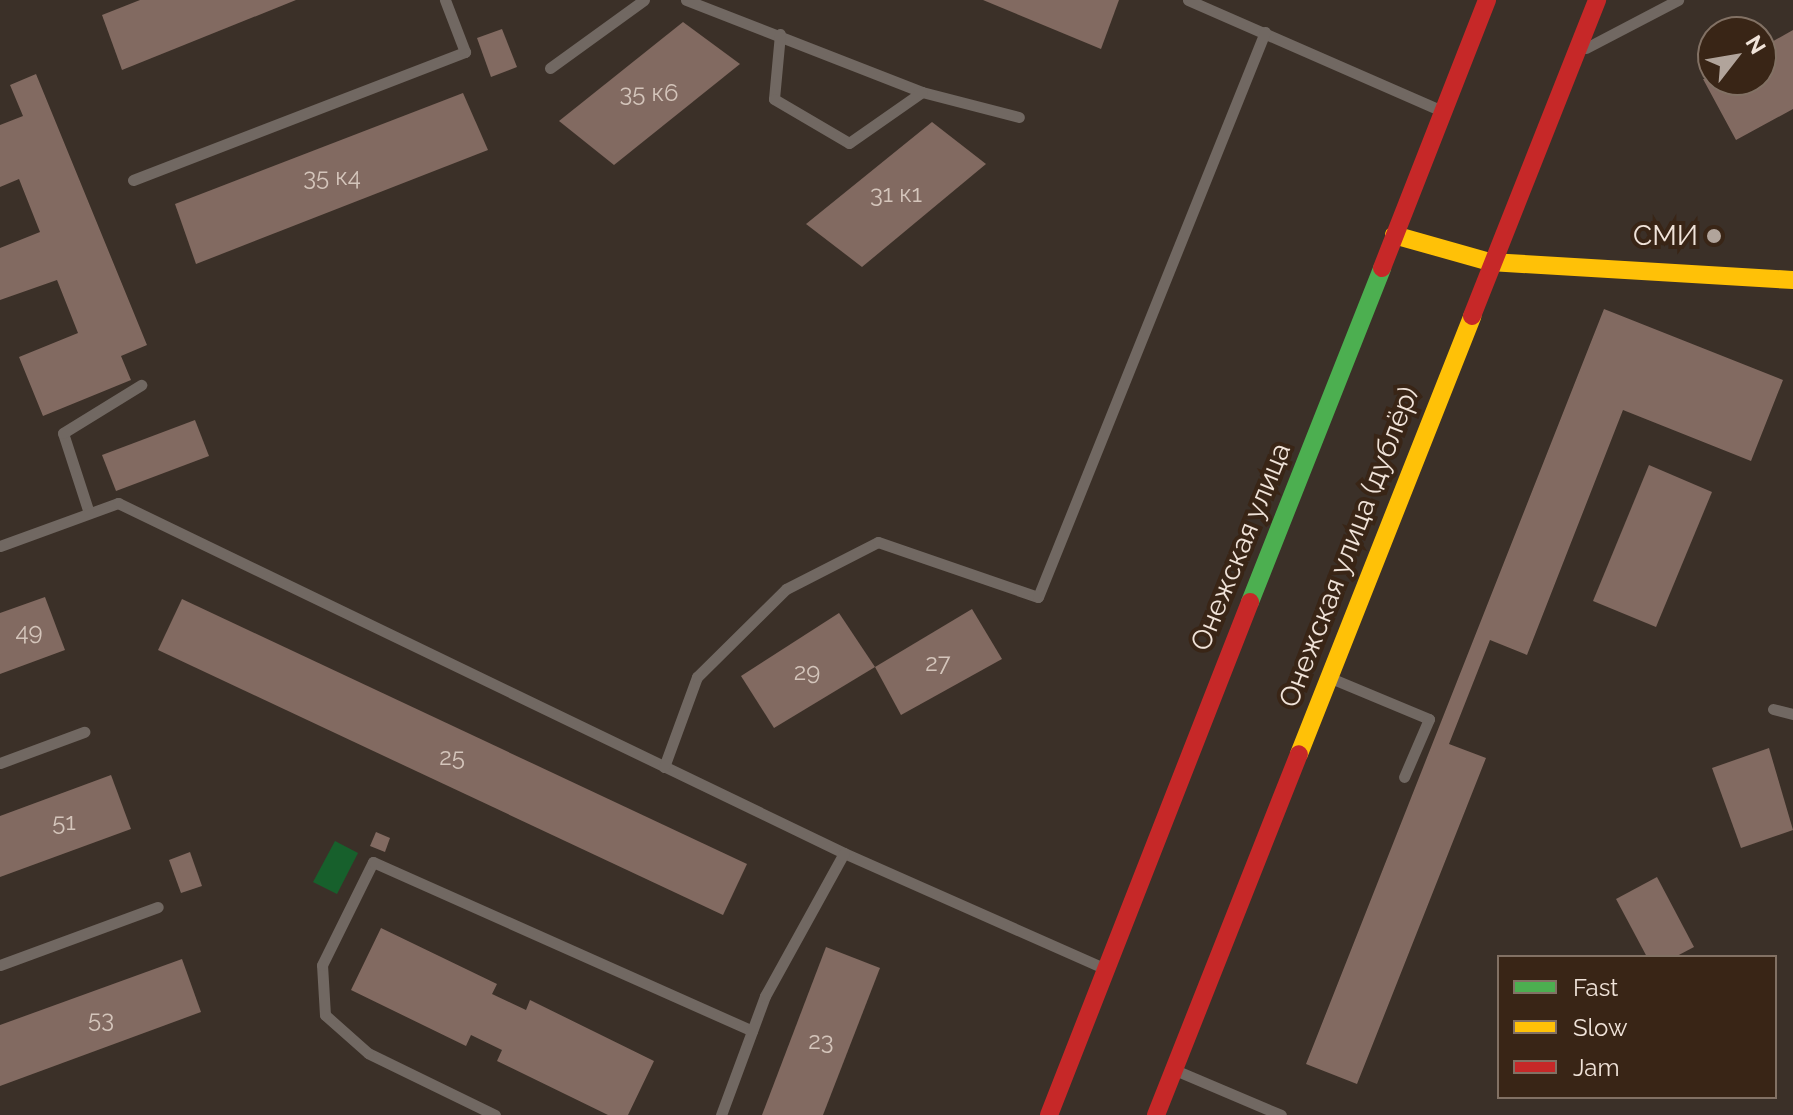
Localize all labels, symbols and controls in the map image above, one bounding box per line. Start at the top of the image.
north arrow [1697,16,1777,96]
text: N [1740,31,1771,59]
house number: 35 к6 [620,79,678,107]
house number: 35 к4 [303,163,361,191]
house number: 31 к1 [870,180,922,208]
place label: СМИ [1633,219,1698,253]
marker: СМИ [1705,227,1723,245]
street label: Онежская улица (дублёр) [1272,382,1426,712]
street label: Онежская улица [1184,438,1298,656]
house number: 49 [15,618,43,646]
house number: 27 [925,649,951,677]
house number: 29 [794,658,820,686]
house number: 25 [439,743,465,771]
house number: 51 [52,808,76,836]
legend [1497,955,1777,1099]
text: Fast [1573,973,1618,1002]
house number: 53 [88,1005,114,1033]
text: Slow [1573,1013,1627,1042]
house number: 23 [808,1027,834,1055]
text: Jam [1573,1053,1619,1082]

